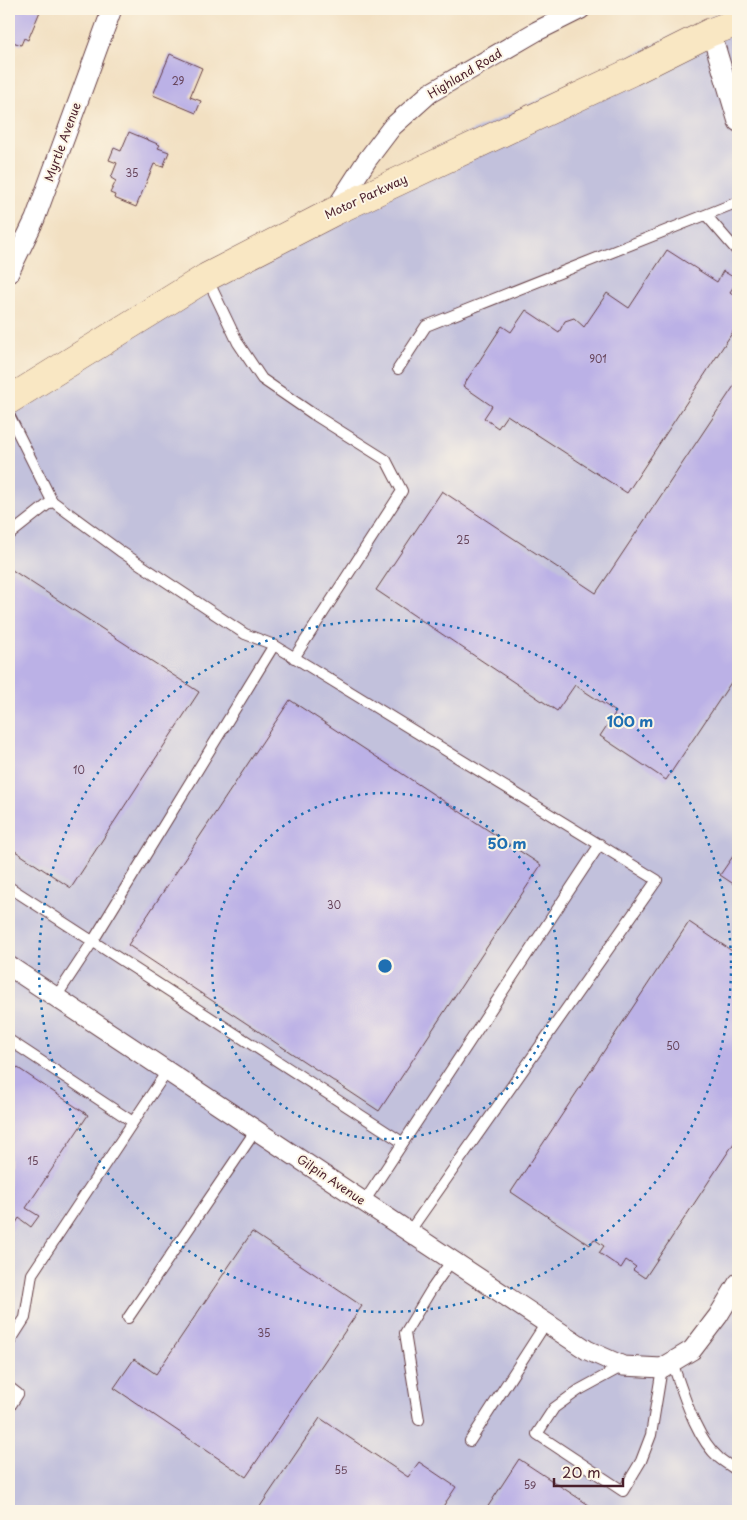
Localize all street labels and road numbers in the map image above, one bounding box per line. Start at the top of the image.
street label: Highland Road [424,44,505,103]
street label: Myrtle Avenue [39,99,85,184]
street label: Motor Parkway [321,169,410,223]
street label: Gilpin Avenue [294,1150,369,1209]

